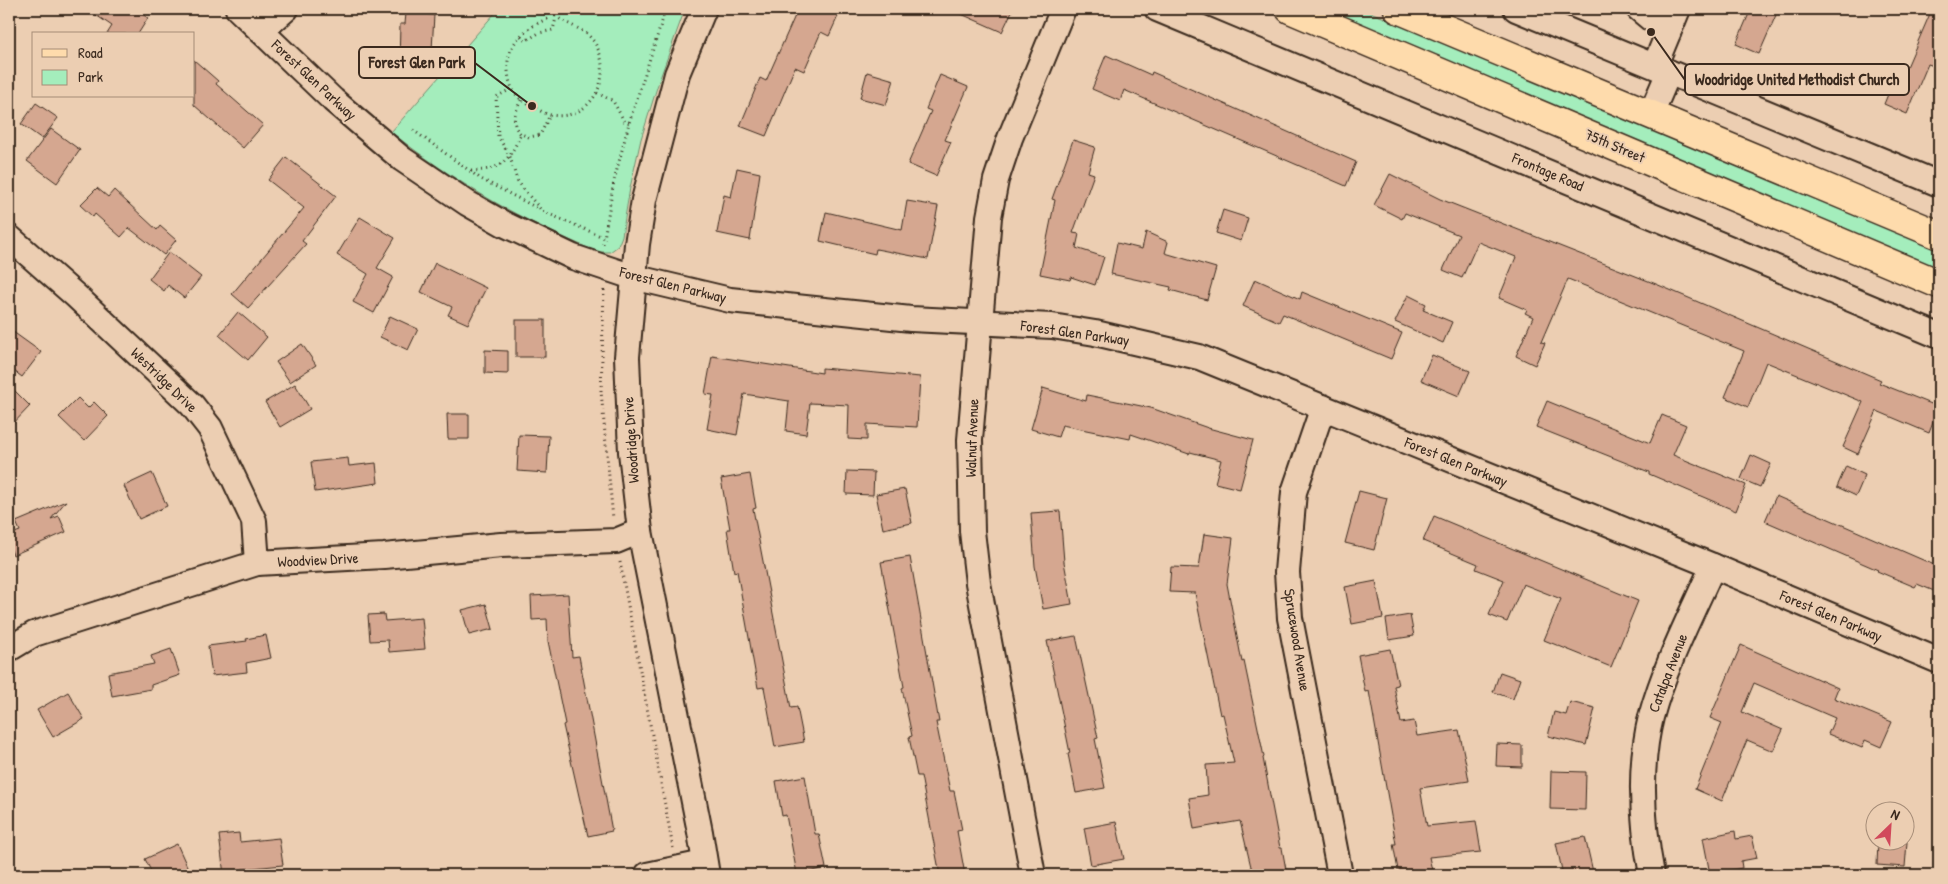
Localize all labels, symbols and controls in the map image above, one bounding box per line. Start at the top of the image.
legend [32,32,195,98]
street label: Forest Glen Parkway [266,34,362,125]
text: Road [78,42,103,63]
callout: Forest Glen Park [359,47,475,78]
text: Forest Glen Park [368,51,466,73]
callout: Woodridge United Methodist Church [1685,64,1909,95]
text: Park [78,66,103,87]
text: Woodridge United Methodist Church [1695,68,1899,91]
street label: 75th Street [1582,123,1649,168]
street label: Frontage Road [1508,147,1587,196]
street label: Forest Glen Parkway [617,261,729,308]
street label: Forest Glen Parkway [1018,314,1131,351]
street label: Westridge Drive [126,342,202,417]
street label: Woodridge Drive [617,396,644,484]
street label: Walnut Avenue [960,398,983,478]
street label: Forest Glen Parkway [1401,431,1511,492]
street label: Woodview Drive [277,547,359,572]
street label: Forest Glen Parkway [1776,584,1886,647]
street label: Sprucewood Avenue [1279,587,1316,693]
street label: Catalpa Avenue [1643,630,1692,715]
north arrow [1866,802,1916,852]
text: N [1888,804,1904,824]

